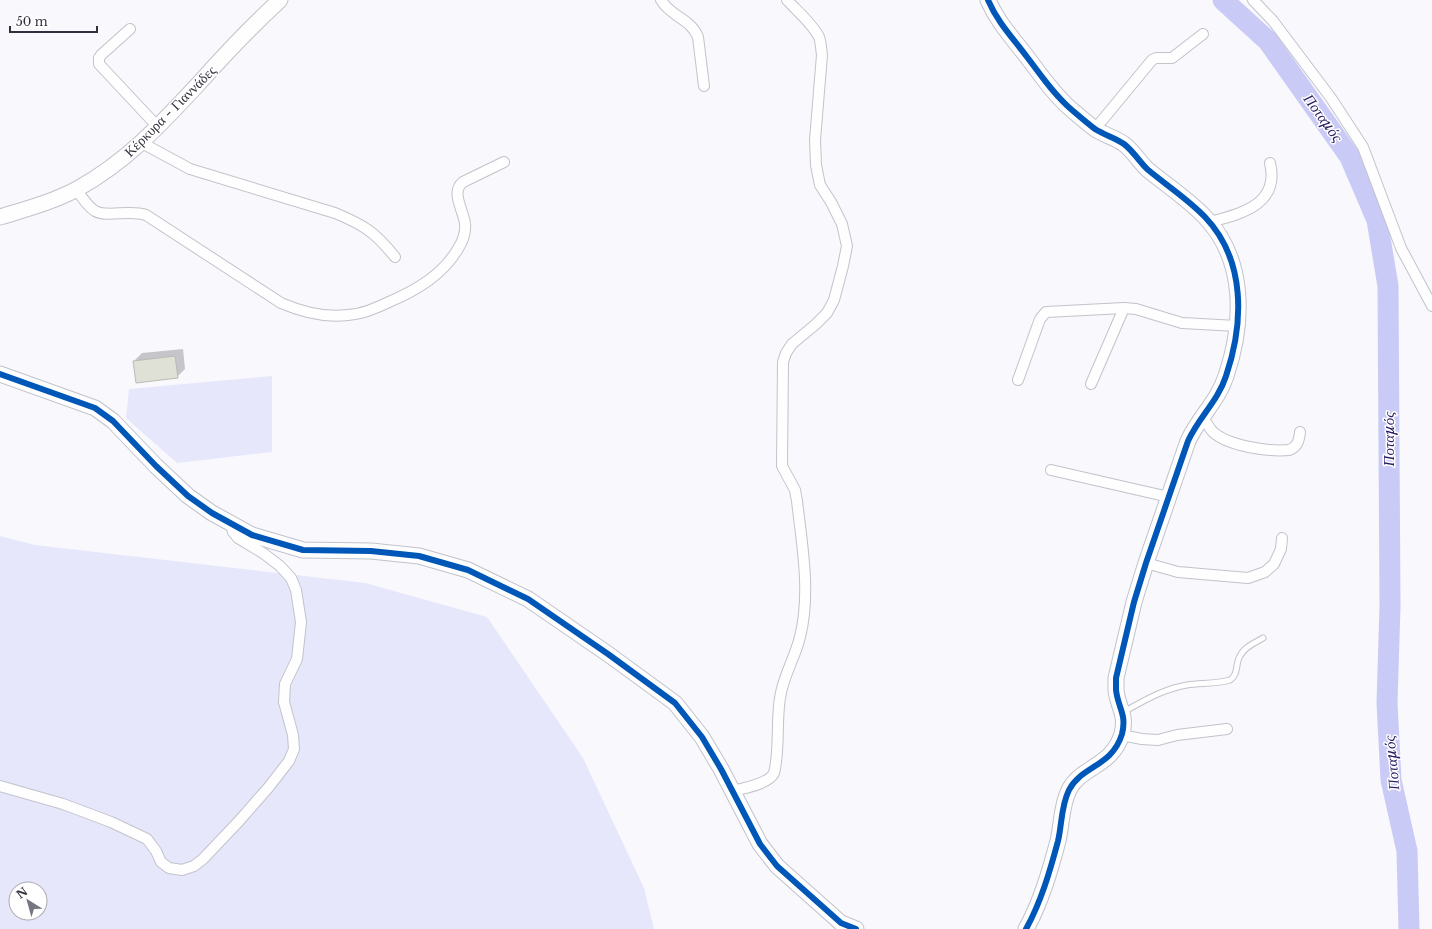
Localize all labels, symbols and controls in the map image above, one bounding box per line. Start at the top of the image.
scale bar [10,8,97,34]
text: 50 m [16,14,48,29]
street label: Κέρκυρα - Γιαννάδες [120,61,220,161]
water label: Ποταμός [1299,89,1348,146]
water label: Ποταμός [1379,411,1398,467]
water label: Ποταμός [1380,734,1403,792]
north arrow [8,881,48,921]
text: N [14,884,31,902]

